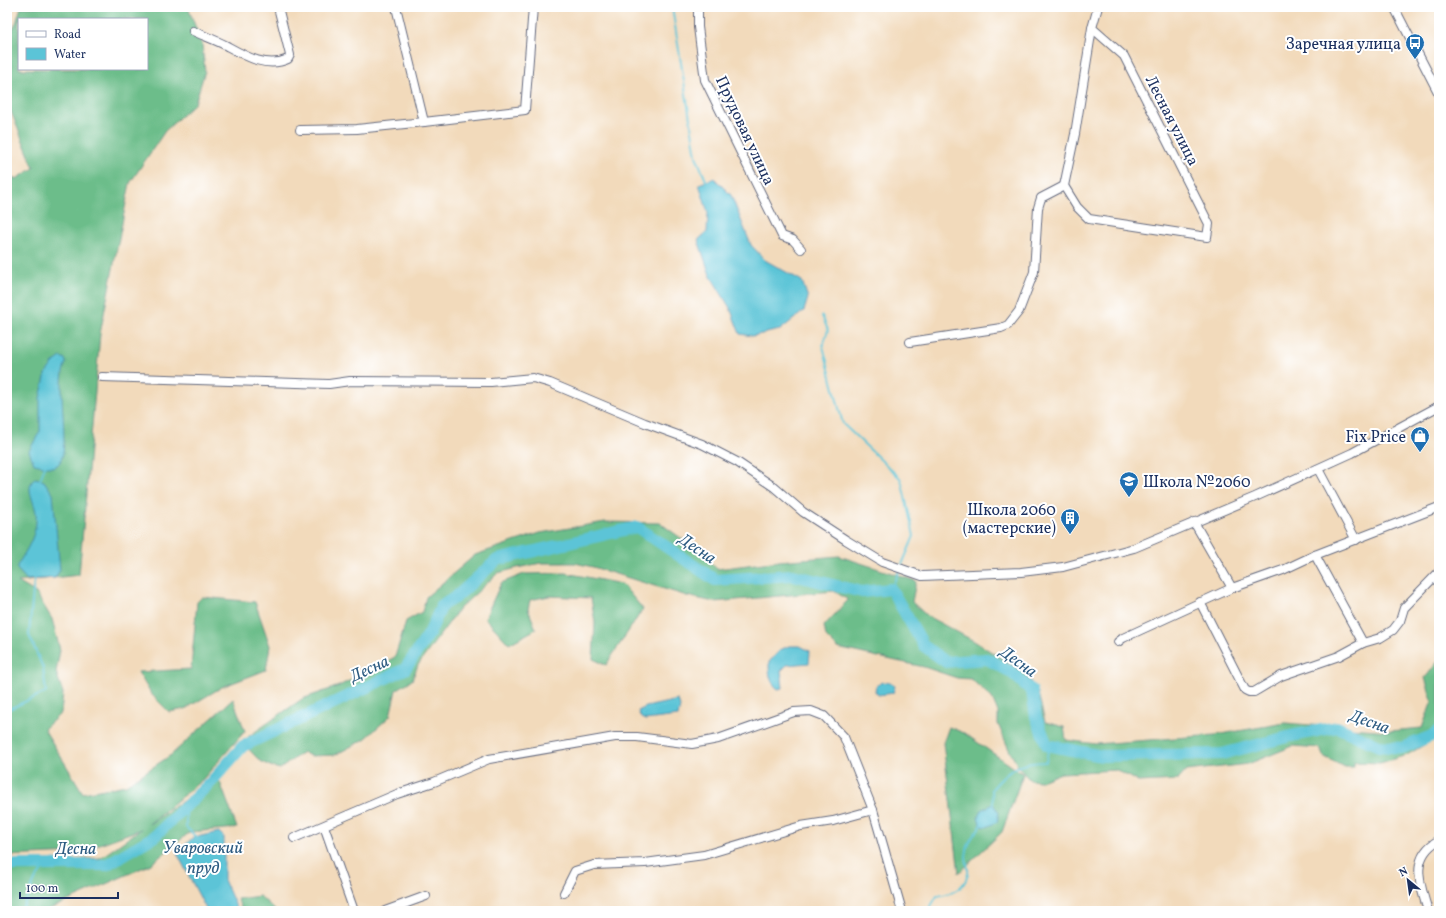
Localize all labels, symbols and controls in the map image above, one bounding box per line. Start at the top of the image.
legend [18,18,148,70]
text: Road [54,27,81,43]
bus stop icon: Заречная улица [1404,32,1426,60]
place label: Заречная улица [1286,34,1401,56]
text: Water [54,47,86,63]
street label: Лесная улица [1139,72,1203,170]
street label: Прудовая улица [709,73,779,189]
shop icon: Fix Price [1409,425,1431,453]
place label: Fix Price [1346,427,1406,449]
school or university icon: Школа №2060 [1118,470,1140,498]
place label: Школа №2060 [1143,472,1251,494]
place label: Школа 2060 (мастерские) [963,500,1056,540]
building icon: Школа 2060 (мастерские) [1059,507,1081,535]
water label: Десна [673,528,720,570]
water label: Десна [994,640,1041,683]
water label: Десна [345,650,393,689]
water label: Десна [1345,704,1393,740]
water label: Уваровский пруд [163,837,243,880]
water label: Десна [55,838,96,861]
north arrow [1388,860,1428,900]
text: N [1397,864,1411,881]
scale bar [20,874,118,900]
text: 100 m [26,881,59,897]

